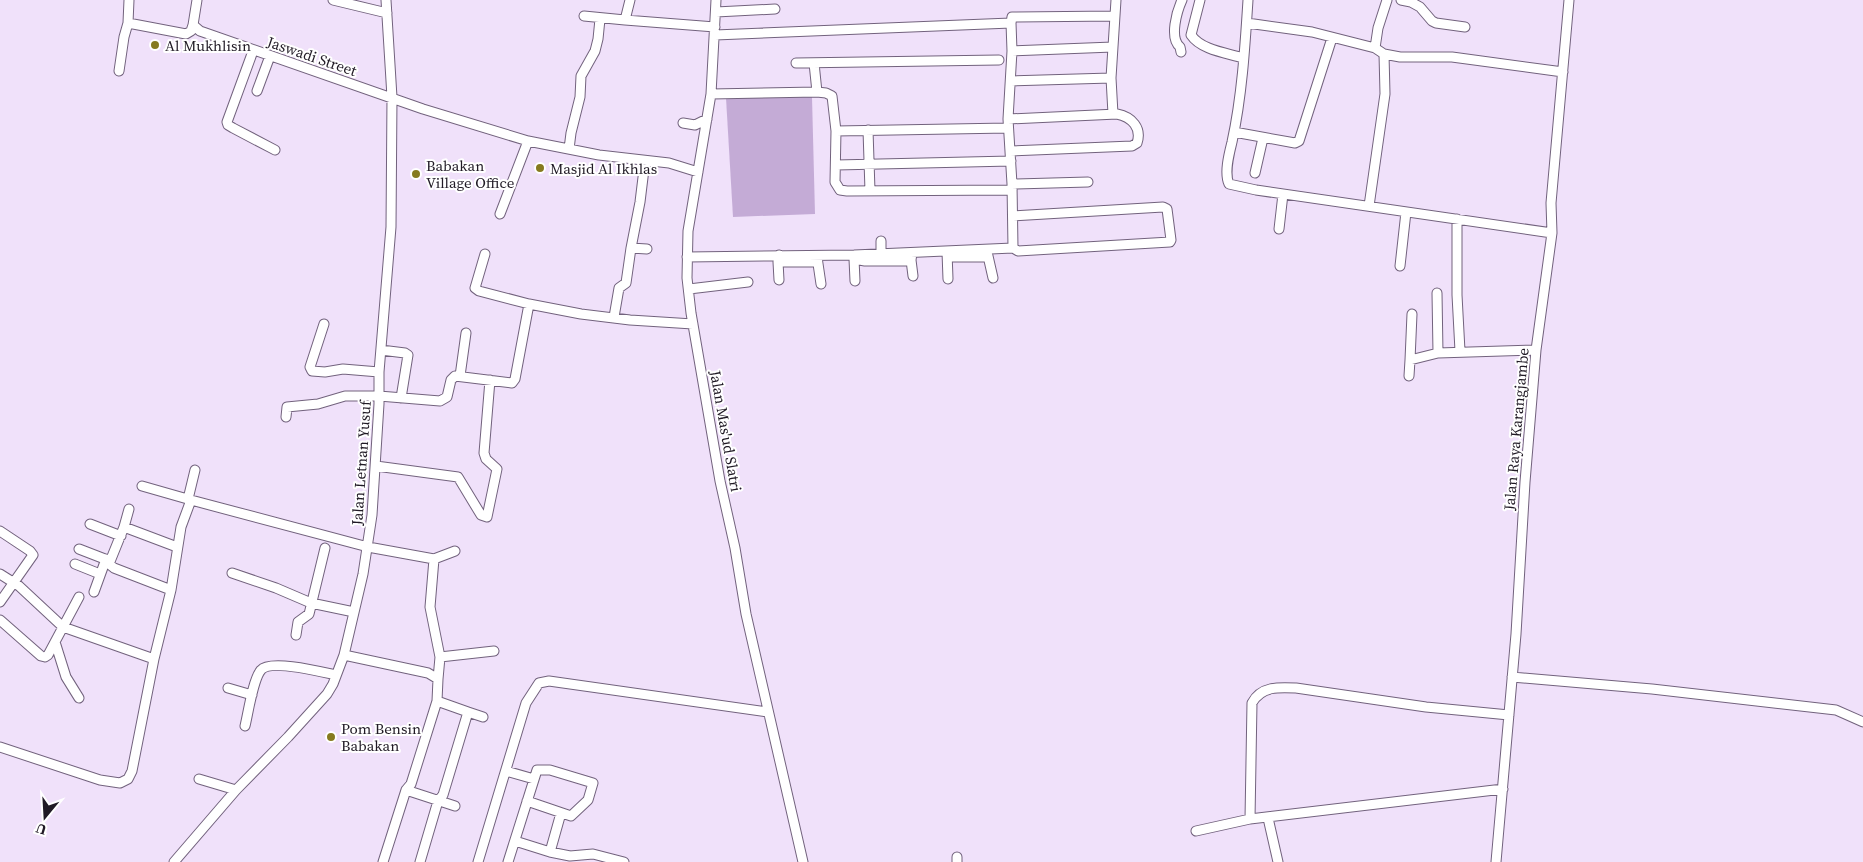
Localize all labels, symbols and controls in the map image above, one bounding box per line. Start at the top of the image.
street label: Jaswadi Street [263,31,360,81]
place label: Al Mukhlisin [165,35,251,56]
marker: Al Mukhlisin [149,39,161,51]
place label: Babakan Village Office [426,155,515,193]
place label: Masjid Al Ikhlas [550,158,657,179]
marker: Masjid Al Ikhlas [534,162,546,174]
marker: Babakan Village Office [410,168,422,180]
street label: Jalan Raya Karangjambe [1498,347,1534,512]
street label: Jalan Mas'ud Slatri [705,368,747,493]
street label: Jalan Letnan Yusuf [346,398,376,527]
place label: Pom Bensin Babakan [341,718,421,756]
marker: Pom Bensin Babakan [325,731,337,743]
north arrow [20,792,70,842]
text: U [33,818,49,840]

